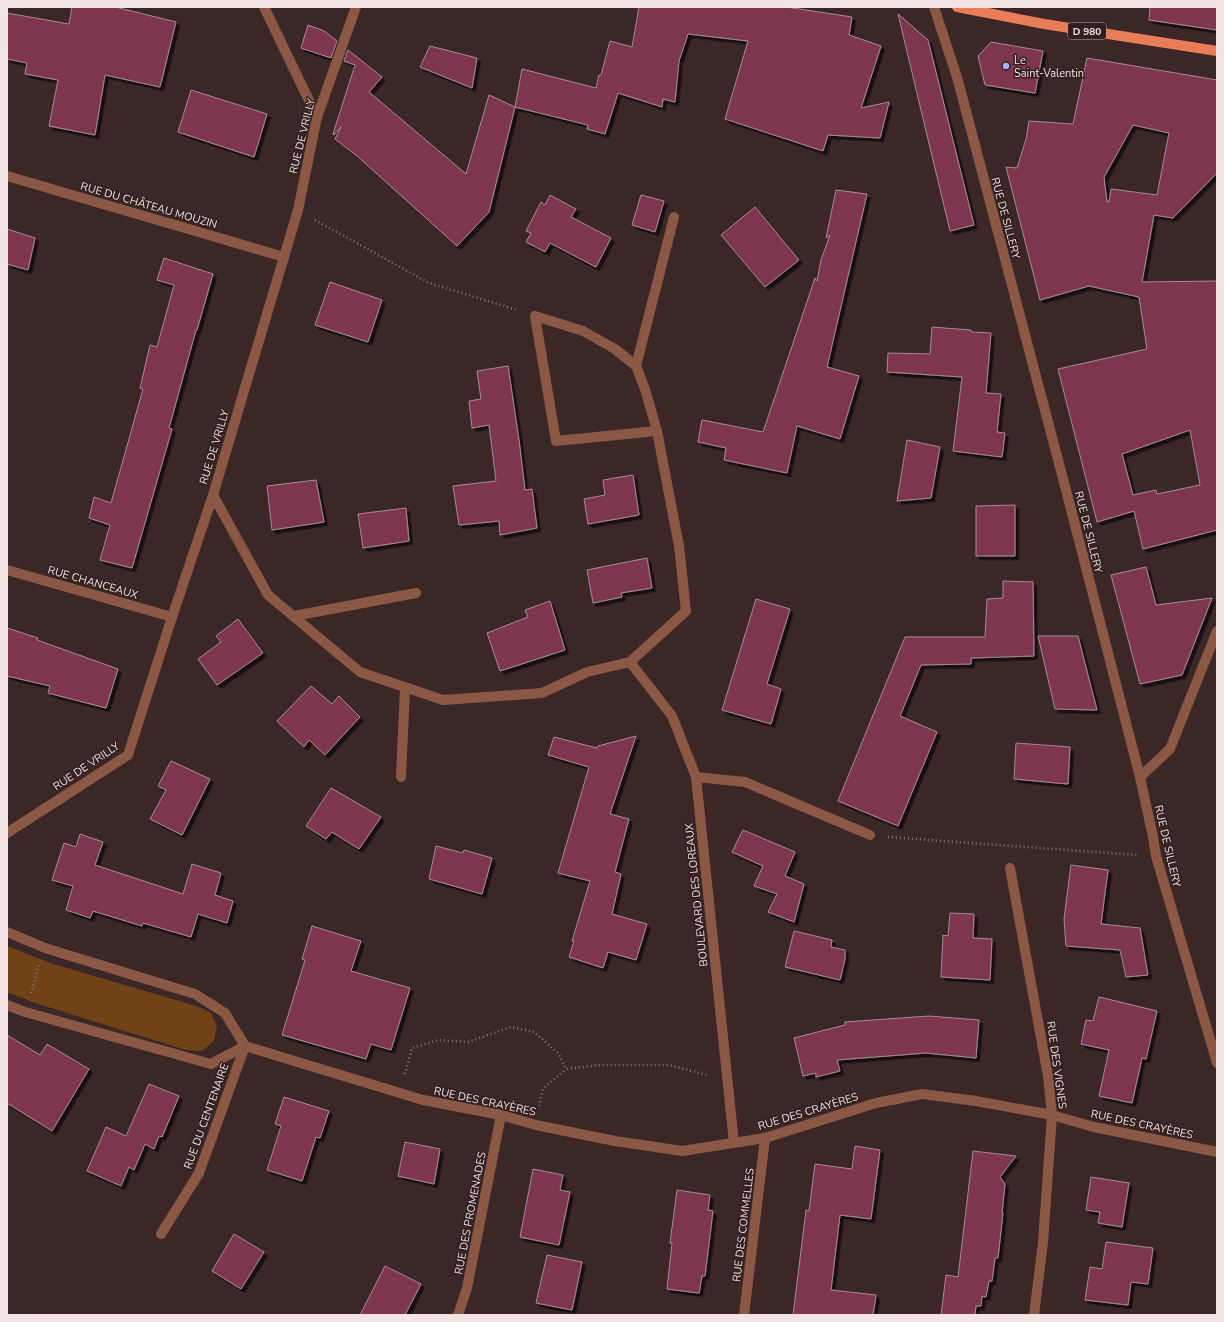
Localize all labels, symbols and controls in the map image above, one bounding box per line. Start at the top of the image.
road number: D 980 [1068,23,1106,39]
place label: Le Saint-Valentin [1014,53,1084,81]
marker: Le Saint-Valentin [1001,61,1011,71]
street label: RUE DE VRILLY [286,97,319,175]
street label: RUE DE SILLERY [987,176,1024,261]
street label: RUE DU CHÂTEAU MOUZIN [79,178,219,232]
street label: RUE DE VRILLY [196,408,233,486]
street label: RUE DE SILLERY [1071,490,1106,575]
street label: RUE CHANCEAUX [46,562,141,603]
street label: RUE DE VRILLY [50,738,123,794]
street label: RUE DE SILLERY [1151,804,1184,889]
street label: BOULEVARD DES LOREAUX [681,822,711,967]
street label: RUE DES VIGNES [1043,1020,1070,1110]
street label: RUE DU CENTENAIRE [180,1061,233,1171]
street label: RUE DES CRAYÈRES [432,1082,538,1120]
street label: RUE DES CRAYÈRES [756,1088,860,1134]
street label: RUE DES CRAYÈRES [1089,1105,1195,1143]
street label: RUE DES PROMENADES [451,1150,490,1276]
street label: RUE DES COMMELLES [729,1167,758,1283]

